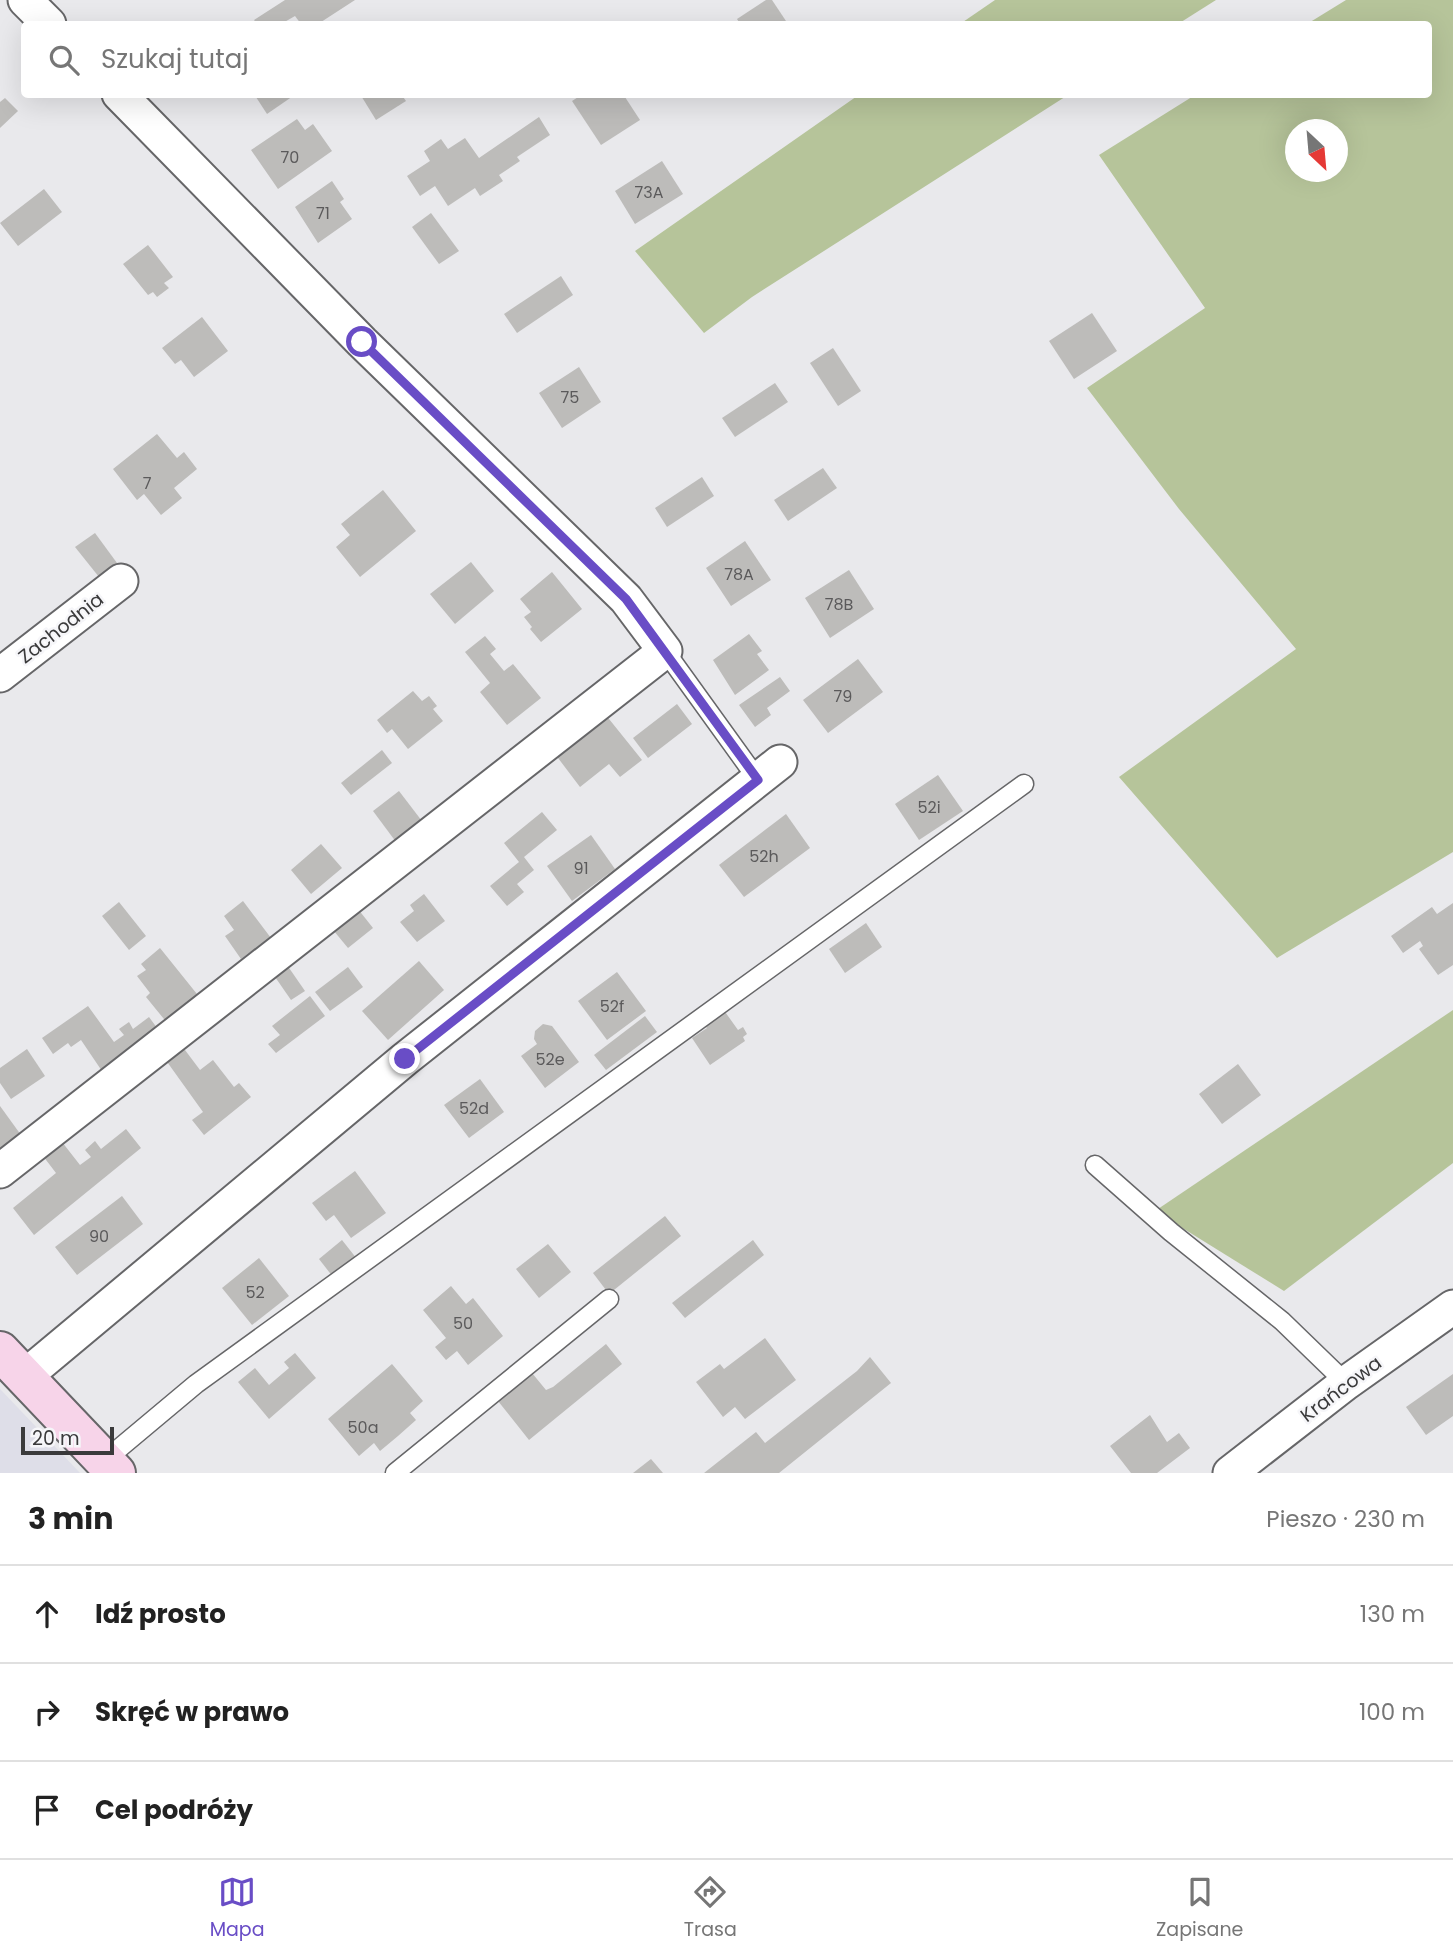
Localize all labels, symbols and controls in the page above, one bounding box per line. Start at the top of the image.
search box [21,21,1432,98]
icon: search [45,41,83,79]
text: Szukaj tutaj [101,41,249,77]
north arrow [1285,119,1348,182]
house number: 70 [281,146,299,169]
house number: 73A [635,181,664,204]
house number: 71 [316,202,330,225]
route start [346,326,377,357]
house number: 75 [561,386,579,409]
house number: 7 [143,472,152,495]
house number: 78A [724,563,754,586]
street label: Zachodnia [13,586,109,670]
house number: 78B [825,593,854,616]
house number: 79 [834,685,852,708]
house number: 52i [917,796,941,819]
house number: 52h [749,845,779,868]
house number: 91 [573,857,589,880]
house number: 52f [600,995,624,1018]
route end [389,1043,420,1074]
house number: 52e [535,1048,565,1071]
house number: 52d [459,1097,489,1120]
house number: 90 [89,1225,109,1248]
house number: 52 [245,1281,265,1304]
house number: 50 [453,1312,473,1335]
street label: Krańcowa [1295,1349,1387,1429]
house number: 50a [348,1416,378,1439]
scale bar [21,1424,114,1456]
text: 20 m [32,1425,80,1452]
text: 3 min [28,1497,113,1540]
text: Pieszo · 230 m [1266,1503,1425,1535]
icon: ahead [28,1595,66,1633]
text: Idź prosto [95,1596,226,1632]
text: 130 m [1360,1598,1425,1630]
icon: right [28,1693,66,1731]
text: Skręć w prawo [95,1694,289,1730]
text: 100 m [1359,1696,1425,1728]
icon: arrive [28,1791,66,1829]
text: Cel podróży [95,1792,253,1828]
tab: Mapa [210,1873,265,1944]
tab: Trasa [684,1873,737,1944]
tab: Zapisane [1156,1873,1243,1944]

